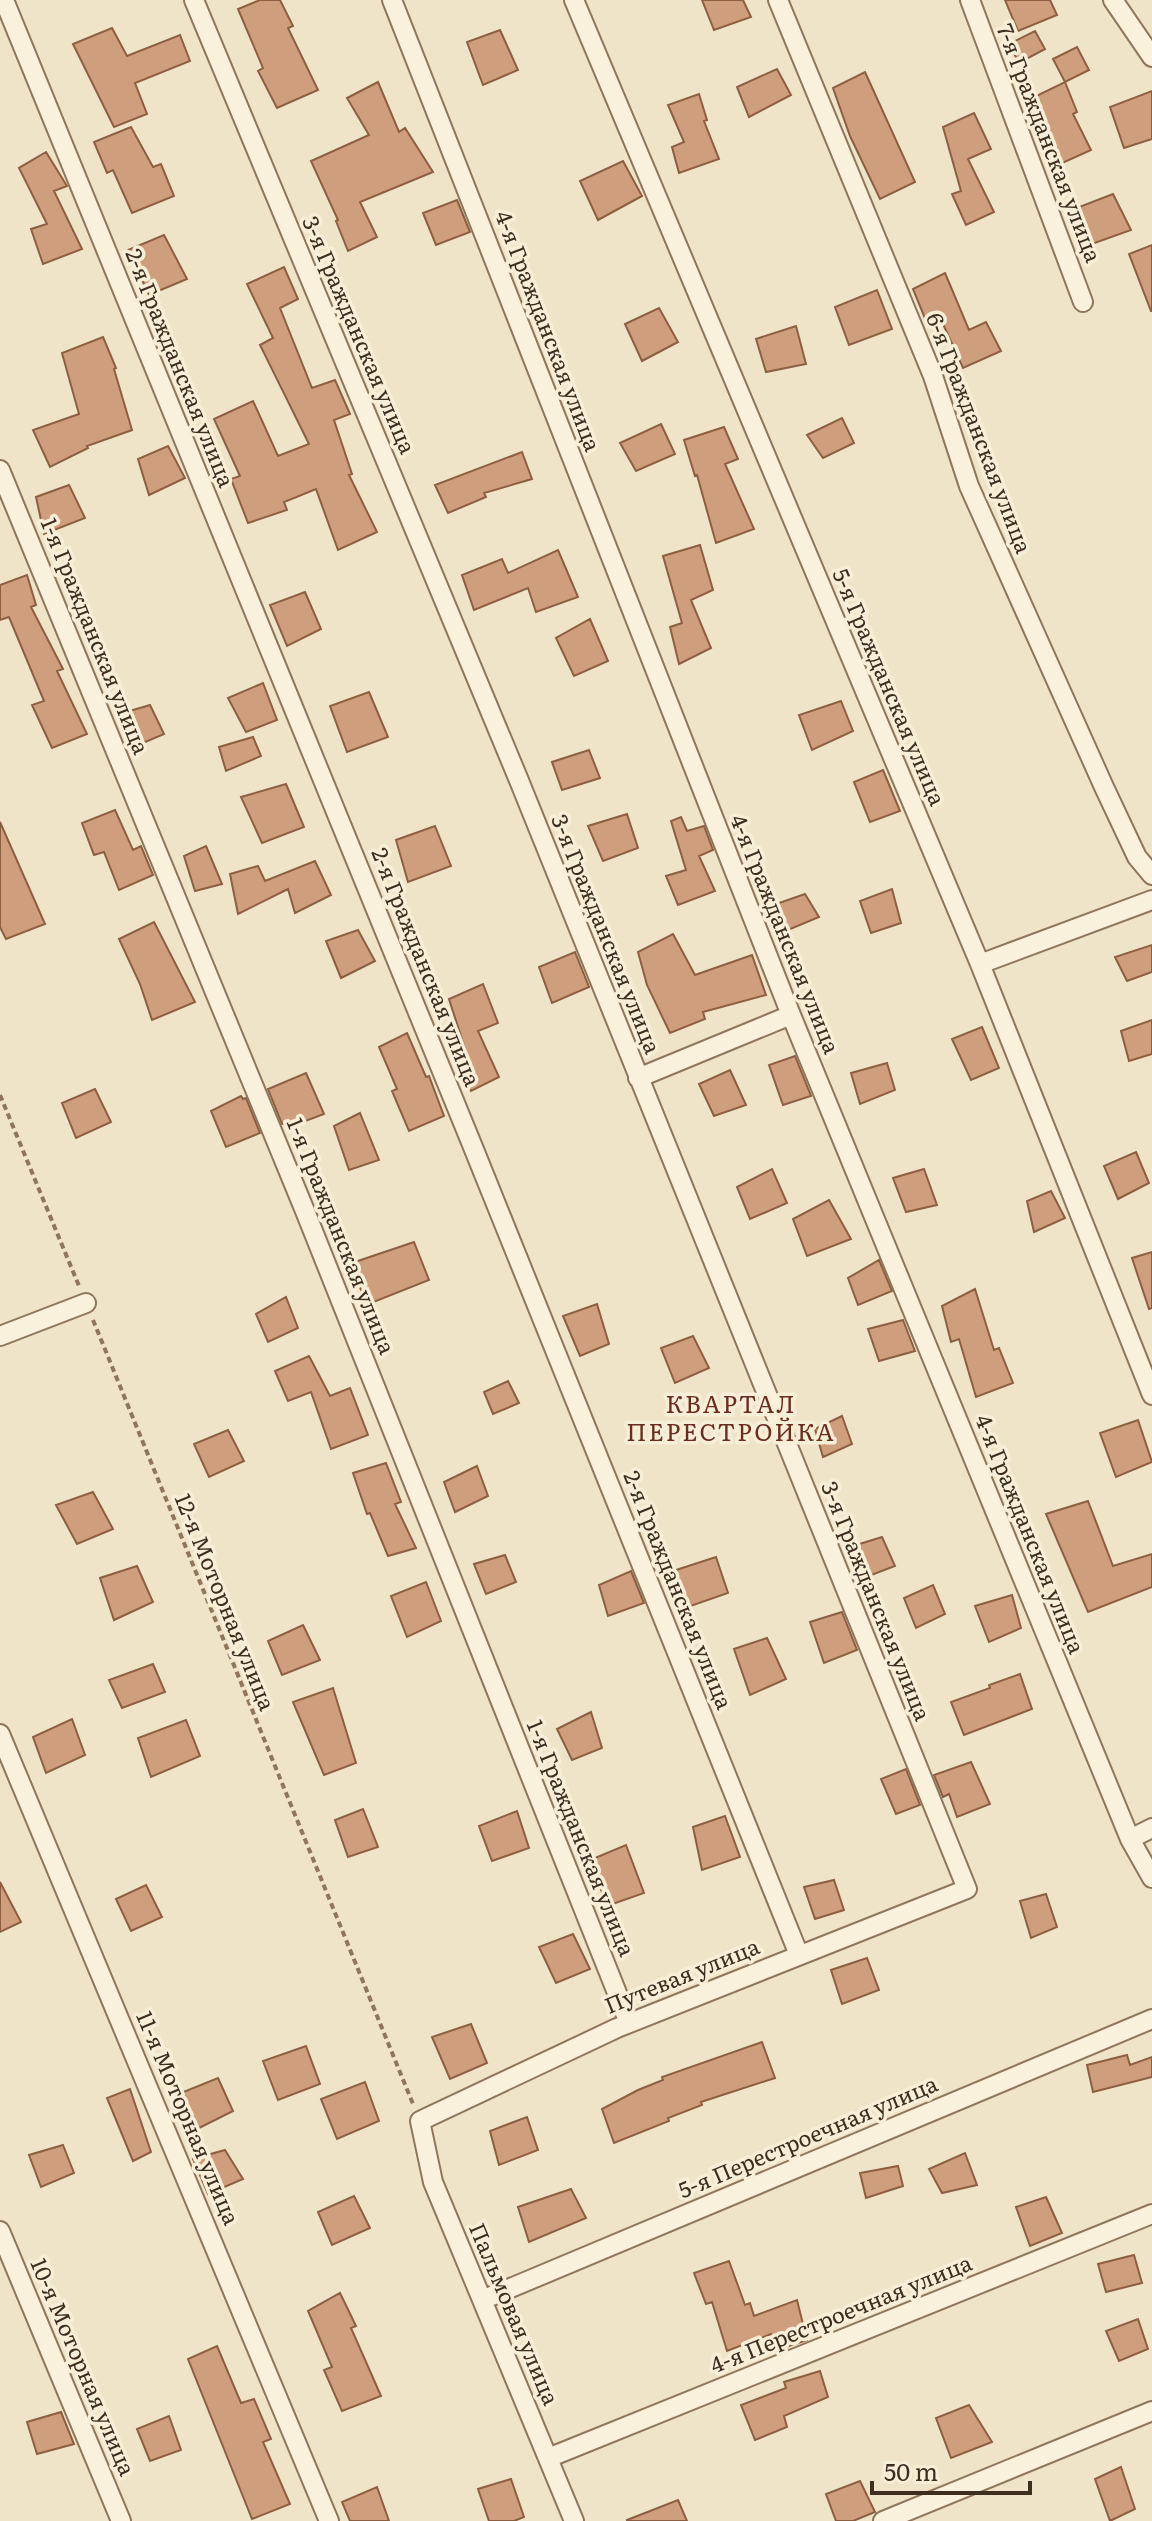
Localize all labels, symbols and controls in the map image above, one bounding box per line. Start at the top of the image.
street label: 7-я Гражданская улица [990,18,1111,267]
street label: 4-я Гражданская улица [488,205,611,456]
street label: 3-я Гражданская улица [295,210,426,459]
street label: 2-я Гражданская улица [118,243,244,492]
street label: 6-я Гражданская улица [919,307,1042,558]
street label: 1-я Гражданская улица [34,512,159,759]
street label: 5-я Гражданская улица [825,563,955,810]
street label: 3-я Гражданская улица [544,809,671,1058]
street label: 4-я Гражданская улица [723,809,850,1058]
street label: 2-я Гражданская улица [364,842,490,1091]
street label: 1-я Гражданская улица [280,1112,405,1359]
district label: КВАРТАЛ ПЕРЕСТРОЙКА [626,1385,836,1448]
street label: 4-я Гражданская улица [968,1409,1095,1658]
street label: 2-я Гражданская улица [616,1465,742,1714]
street label: 3-я Гражданская улица [814,1476,941,1725]
street label: 12-я Моторная улица [168,1488,285,1715]
street label: 1-я Гражданская улица [520,1714,645,1961]
street label: Путевая улица [599,1928,764,2021]
street label: 11-я Моторная улица [129,2005,249,2230]
street label: 5-я Перестроечная улица [673,2066,942,2205]
street label: Пальмовая улица [462,2217,569,2410]
street label: 4-я Перестроечная улица [705,2245,977,2380]
street label: 10-я Моторная улица [24,2253,145,2480]
scale bar [872,2445,1030,2495]
text: 50 m [884,2453,938,2488]

